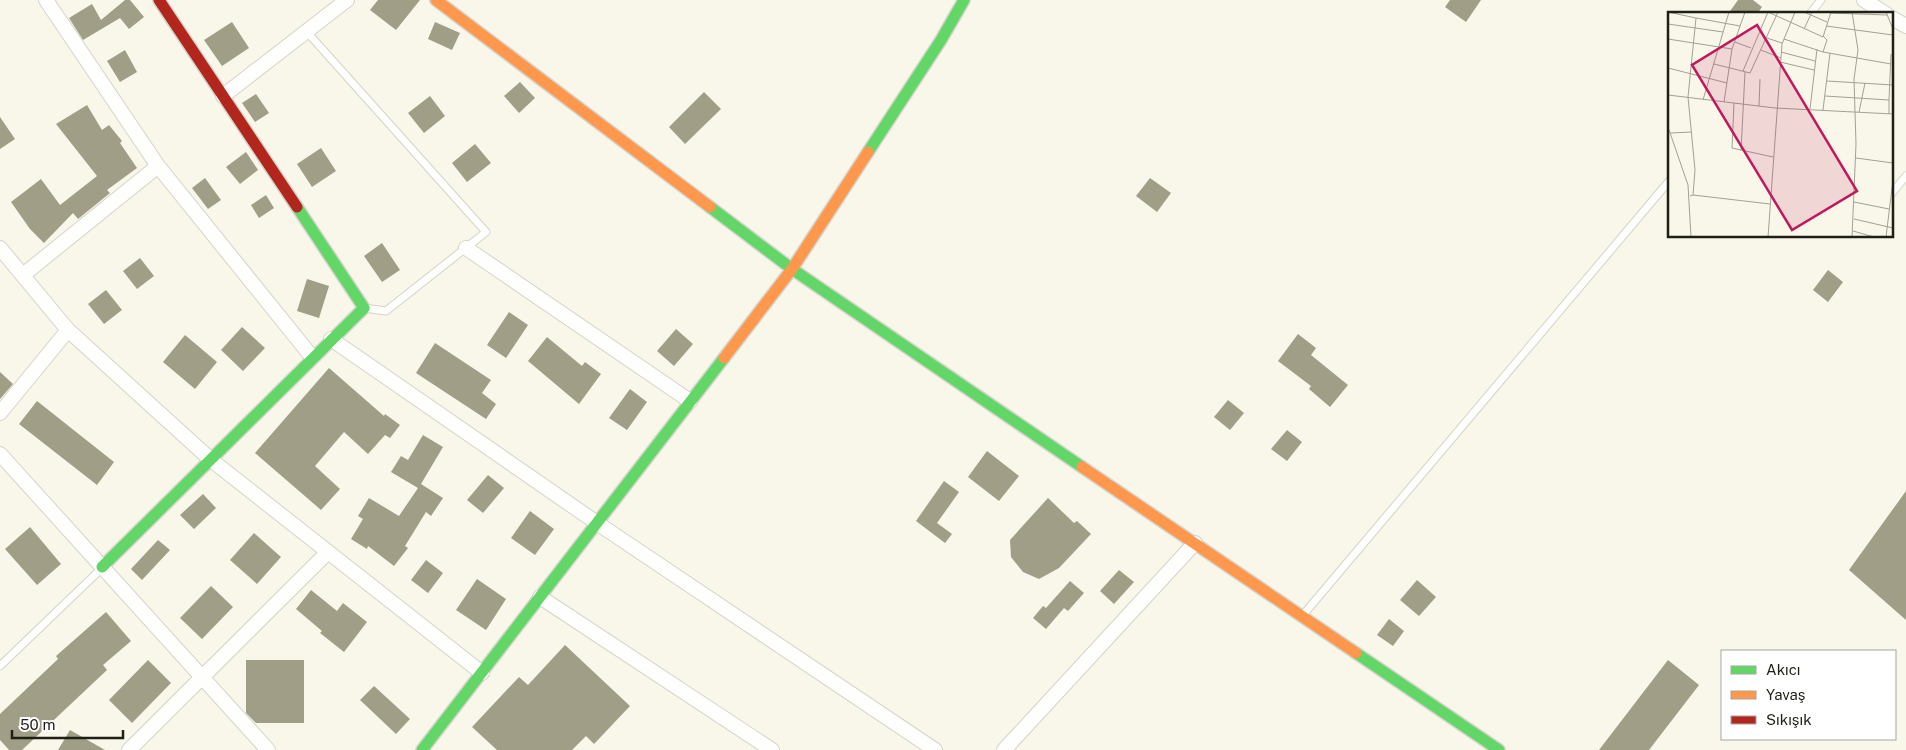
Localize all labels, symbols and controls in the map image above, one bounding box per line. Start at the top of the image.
inset map [1668,12,1894,238]
legend [1721,650,1896,740]
text: Akıcı [1766,661,1800,678]
text: Yavaş [1766,686,1805,703]
scale bar [12,708,124,740]
text: Sıkışık [1766,711,1812,728]
text: 50 m [20,716,55,733]

